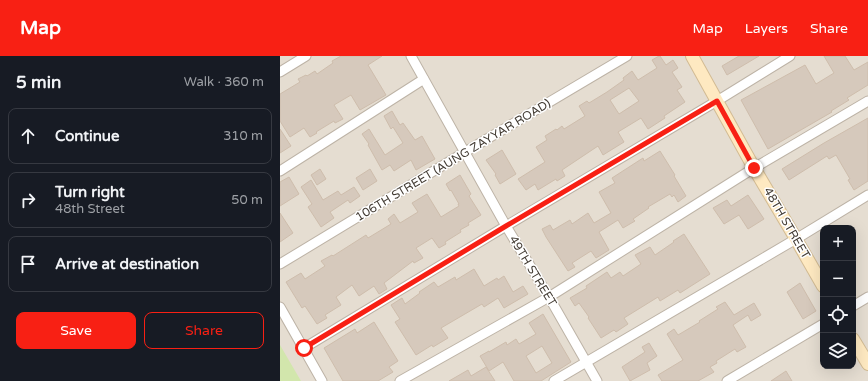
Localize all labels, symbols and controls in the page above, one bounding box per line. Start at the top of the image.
text: Map [20,17,61,39]
text: Map [693,20,723,37]
text: Layers [745,20,788,37]
text: Share [810,20,848,37]
text: 5 min [16,72,61,93]
text: Walk · 360 m [184,74,264,90]
street label: 106TH STREET (AUNG ZAYYAR ROAD) [353,96,553,224]
icon: ahead [17,125,39,147]
text: Continue [55,127,119,145]
text: 310 m [223,128,263,144]
route end [745,159,763,177]
text: Turn right [55,183,125,201]
street label: 48TH STREET [761,185,813,262]
icon: right [17,189,39,211]
text: 50 m [231,192,263,208]
text: 48th Street [55,201,125,217]
map controls [820,225,856,369]
button: + [820,225,856,261]
street label: 49TH STREET [506,233,560,309]
icon: arrive [17,253,39,275]
text: Arrive at destination [55,255,199,273]
button: − [820,261,856,297]
button: locate [820,297,856,333]
button: Save [16,312,136,349]
button: Share [144,312,264,349]
button: layers [820,333,856,369]
route start [295,339,313,357]

